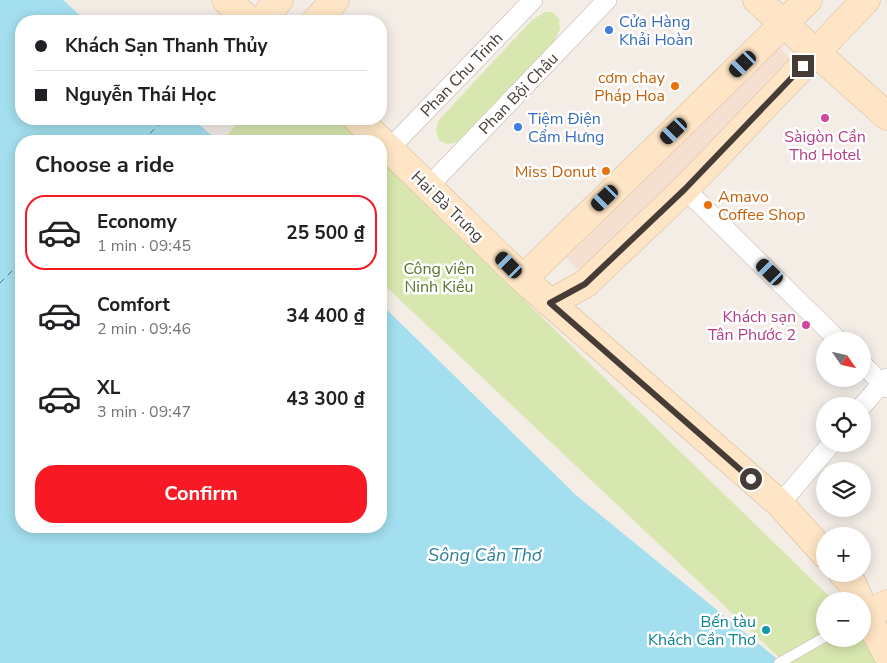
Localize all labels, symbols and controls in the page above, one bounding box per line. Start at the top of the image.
place label: Cửa Hàng Khải Hoàn [619,11,693,51]
marker: Cửa Hàng Khải Hoàn [603,24,615,36]
street label: Phan Chu Trinh [416,28,508,122]
text: Khách Sạn Thanh Thủy [65,33,268,59]
street label: Phan Bội Châu [474,48,563,139]
car [726,48,759,80]
route end [792,55,814,77]
place label: cơm chay Pháp Hoa [594,67,666,107]
marker: cơm chay Pháp Hoa [669,80,681,92]
text: Nguyễn Thái Học [65,82,216,108]
place label: Tiệm Điện Cẩm Hưng [528,108,604,148]
marker: Sàigòn Cần Thơ Hotel [819,112,831,124]
car [657,115,690,147]
marker: Tiệm Điện Cẩm Hưng [512,121,524,133]
place label: Sàigòn Cần Thơ Hotel [784,126,866,166]
text: Choose a ride [35,150,174,180]
place label: Miss Donut [515,161,596,183]
marker: Miss Donut [600,165,612,177]
street label: Hai Bà Trưng [406,166,489,247]
car [588,182,621,214]
place label: Amavo Coffee Shop [718,186,806,226]
marker: Amavo Coffee Shop [702,199,714,211]
text: Economy [97,209,177,235]
icon: car [37,210,82,255]
text: 25 500 ₫ [286,220,365,246]
text: 1 min · 09:45 [97,235,191,257]
car [493,249,524,281]
car [753,256,786,288]
park label: Công viên Ninh Kiều [403,258,475,298]
text: Comfort [97,292,170,318]
icon: car [37,293,82,338]
text: 34 400 ₫ [286,303,365,329]
place label: Khách sạn Tân Phước 2 [708,306,796,346]
text: 2 min · 09:46 [97,318,191,340]
marker: Khách sạn Tân Phước 2 [800,319,812,331]
north arrow [816,332,871,388]
map controls [816,332,871,647]
text: XL [97,375,120,401]
icon: car [37,376,82,421]
text: 43 300 ₫ [286,386,365,412]
button: locate [816,397,871,452]
text: 3 min · 09:47 [97,401,191,423]
button: layers [816,462,871,517]
button: Confirm [35,465,367,523]
route start [740,468,762,490]
button: + [816,527,871,582]
water label: Sông Cần Thơ [428,543,543,567]
button: − [816,592,871,647]
place label: Bến tàu Khách Cần Thơ [648,611,756,651]
marker: Bến tàu Khách Cần Thơ [760,624,772,636]

